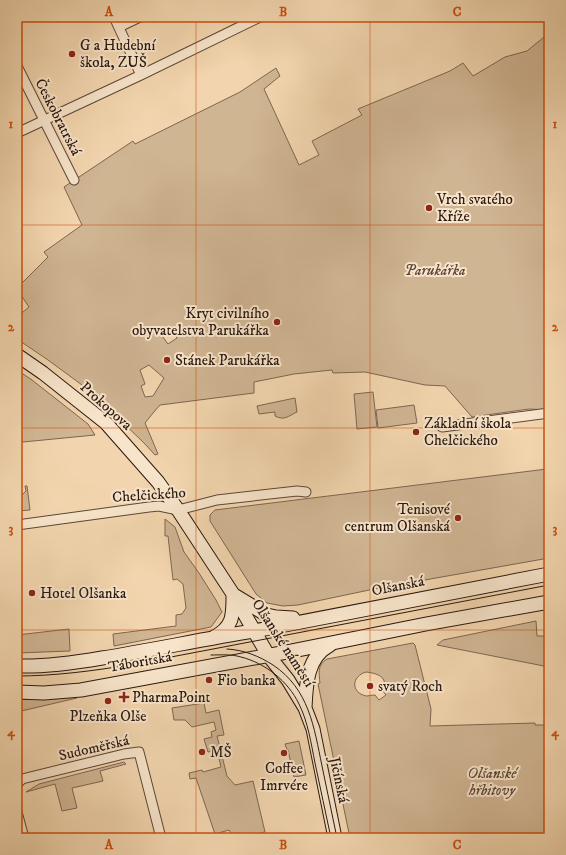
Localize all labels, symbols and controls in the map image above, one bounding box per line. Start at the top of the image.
text: A [104,4,114,20]
text: B [279,4,287,20]
text: C [453,4,462,20]
place label: G a Hudební škola, ZUŠ [80,36,156,72]
marker: G a Hudební škola, ZUŠ [67,49,77,59]
street label: Českobratrská [30,75,87,159]
text: 1 [9,116,14,132]
text: 1 [553,116,558,132]
place label: Vrch svatého Kříže [436,190,513,226]
marker: Vrch svatého Kříže [424,203,434,213]
park label: Parukářka [405,261,465,280]
place label: Kryt civilního obyvatelstva Parukářka [132,304,270,340]
marker: Kryt civilního obyvatelstva Parukářka [272,317,282,327]
text: 2 [8,319,15,335]
text: 2 [552,319,559,335]
place label: Stánek Parukářka [175,351,280,370]
marker: Stánek Parukářka [162,355,172,365]
street label: Prokopova [76,378,137,435]
place label: Základní škola Chelčického [424,414,512,450]
marker: Základní škola Chelčického [411,427,421,437]
street label: Chelčického [111,483,187,507]
place label: Tenisové centrum Olšanská [344,500,451,536]
marker: Tenisové centrum Olšanská [453,513,463,523]
text: 3 [9,521,14,537]
text: 3 [553,521,558,537]
street label: Olšanská [370,571,426,600]
place label: Hotel Olšanka [40,584,127,603]
marker: Hotel Olšanka [27,588,37,598]
street label: Olšanské náměstí [247,595,319,692]
street label: Táboritská [107,647,174,677]
place label: Fio banka [217,671,276,690]
marker: Fio banka [204,675,214,685]
place label: svatý Roch [378,677,443,696]
marker: svatý Roch [365,681,375,691]
place label: PharmaPoint [132,688,211,707]
marker: PharmaPoint [119,692,129,702]
marker: Plzeňka Olše [103,696,113,706]
place label: Plzeňka Olše [70,707,146,726]
text: 4 [6,724,15,741]
text: 4 [550,724,559,741]
street label: Sudoměřská [57,731,132,765]
place label: MŠ [210,742,232,762]
marker: MŠ [197,747,207,757]
marker: Coffee Imrvére [279,748,289,758]
street label: Jičínská [324,753,353,805]
place label: Coffee Imrvére [260,759,308,795]
park label: Olšanské hřbitovy [468,764,519,800]
text: A [104,837,114,853]
text: B [279,837,287,853]
text: C [453,837,462,853]

